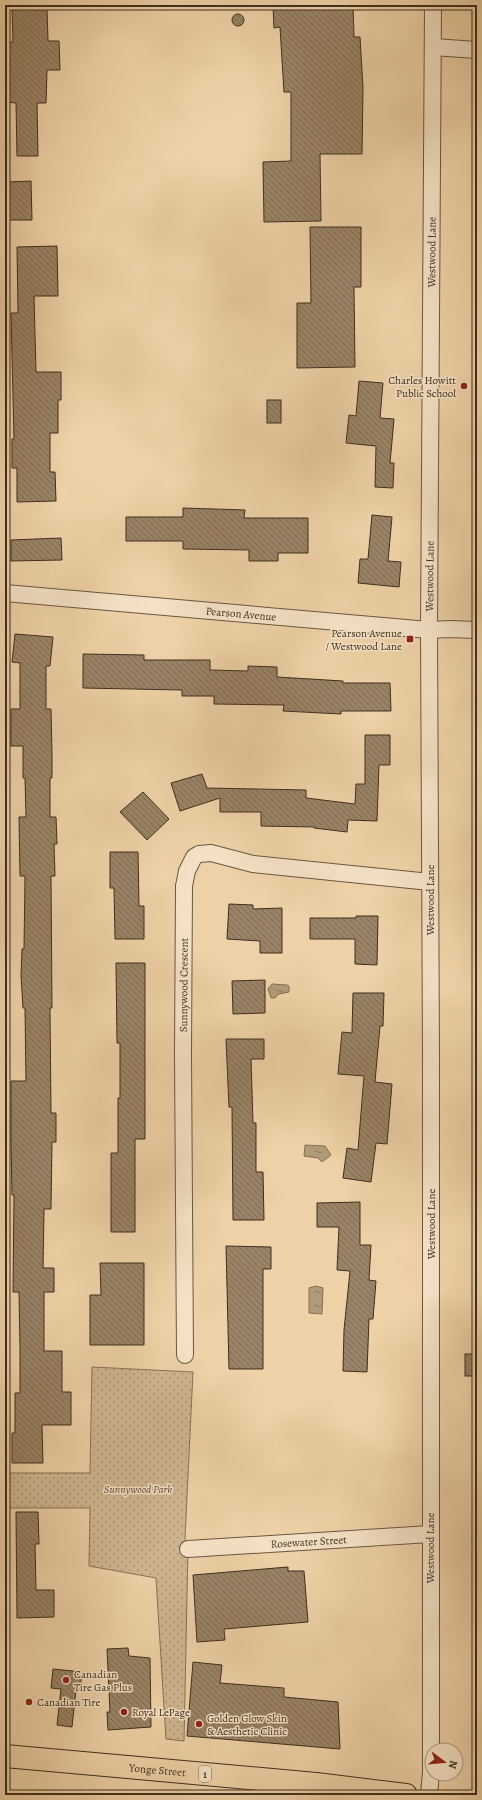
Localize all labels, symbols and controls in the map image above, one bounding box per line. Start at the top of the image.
street label: Westwood Lane [424,217,440,289]
place label: Charles Howitt Public School [388,373,456,401]
marker: Charles Howitt Public School [459,381,469,391]
street label: Westwood Lane [422,541,438,613]
street label: Pearson Avenue [205,604,277,625]
place label: Pearson Avenue / Westwood Lane [326,626,402,654]
marker: Pearson Avenue / Westwood Lane [405,634,415,644]
street label: Westwood Lane [423,865,438,936]
street label: Sunnywood Crescent [176,937,192,1032]
street label: Westwood Lane [424,1189,439,1260]
park label: Sunnywood Park [104,1482,172,1497]
street label: Westwood Lane [423,1513,438,1584]
street label: Rosewater Street [270,1532,348,1552]
place label: Canadian Tire Gas Plus [74,1667,132,1695]
marker: Canadian Tire Gas Plus [61,1675,71,1685]
place label: Canadian Tire [37,1695,100,1710]
marker: Canadian Tire [24,1697,34,1707]
place label: Royal LePage [132,1705,190,1720]
marker: Royal LePage [119,1707,129,1717]
place label: Golden Glow Skin & Aesthetic Clinic [207,1711,287,1739]
marker: Golden Glow Skin & Aesthetic Clinic [194,1719,204,1729]
north arrow [424,1742,464,1782]
text: N [445,1759,461,1771]
street label: Yonge Street [127,1760,187,1780]
road number: 1 [199,1766,211,1782]

